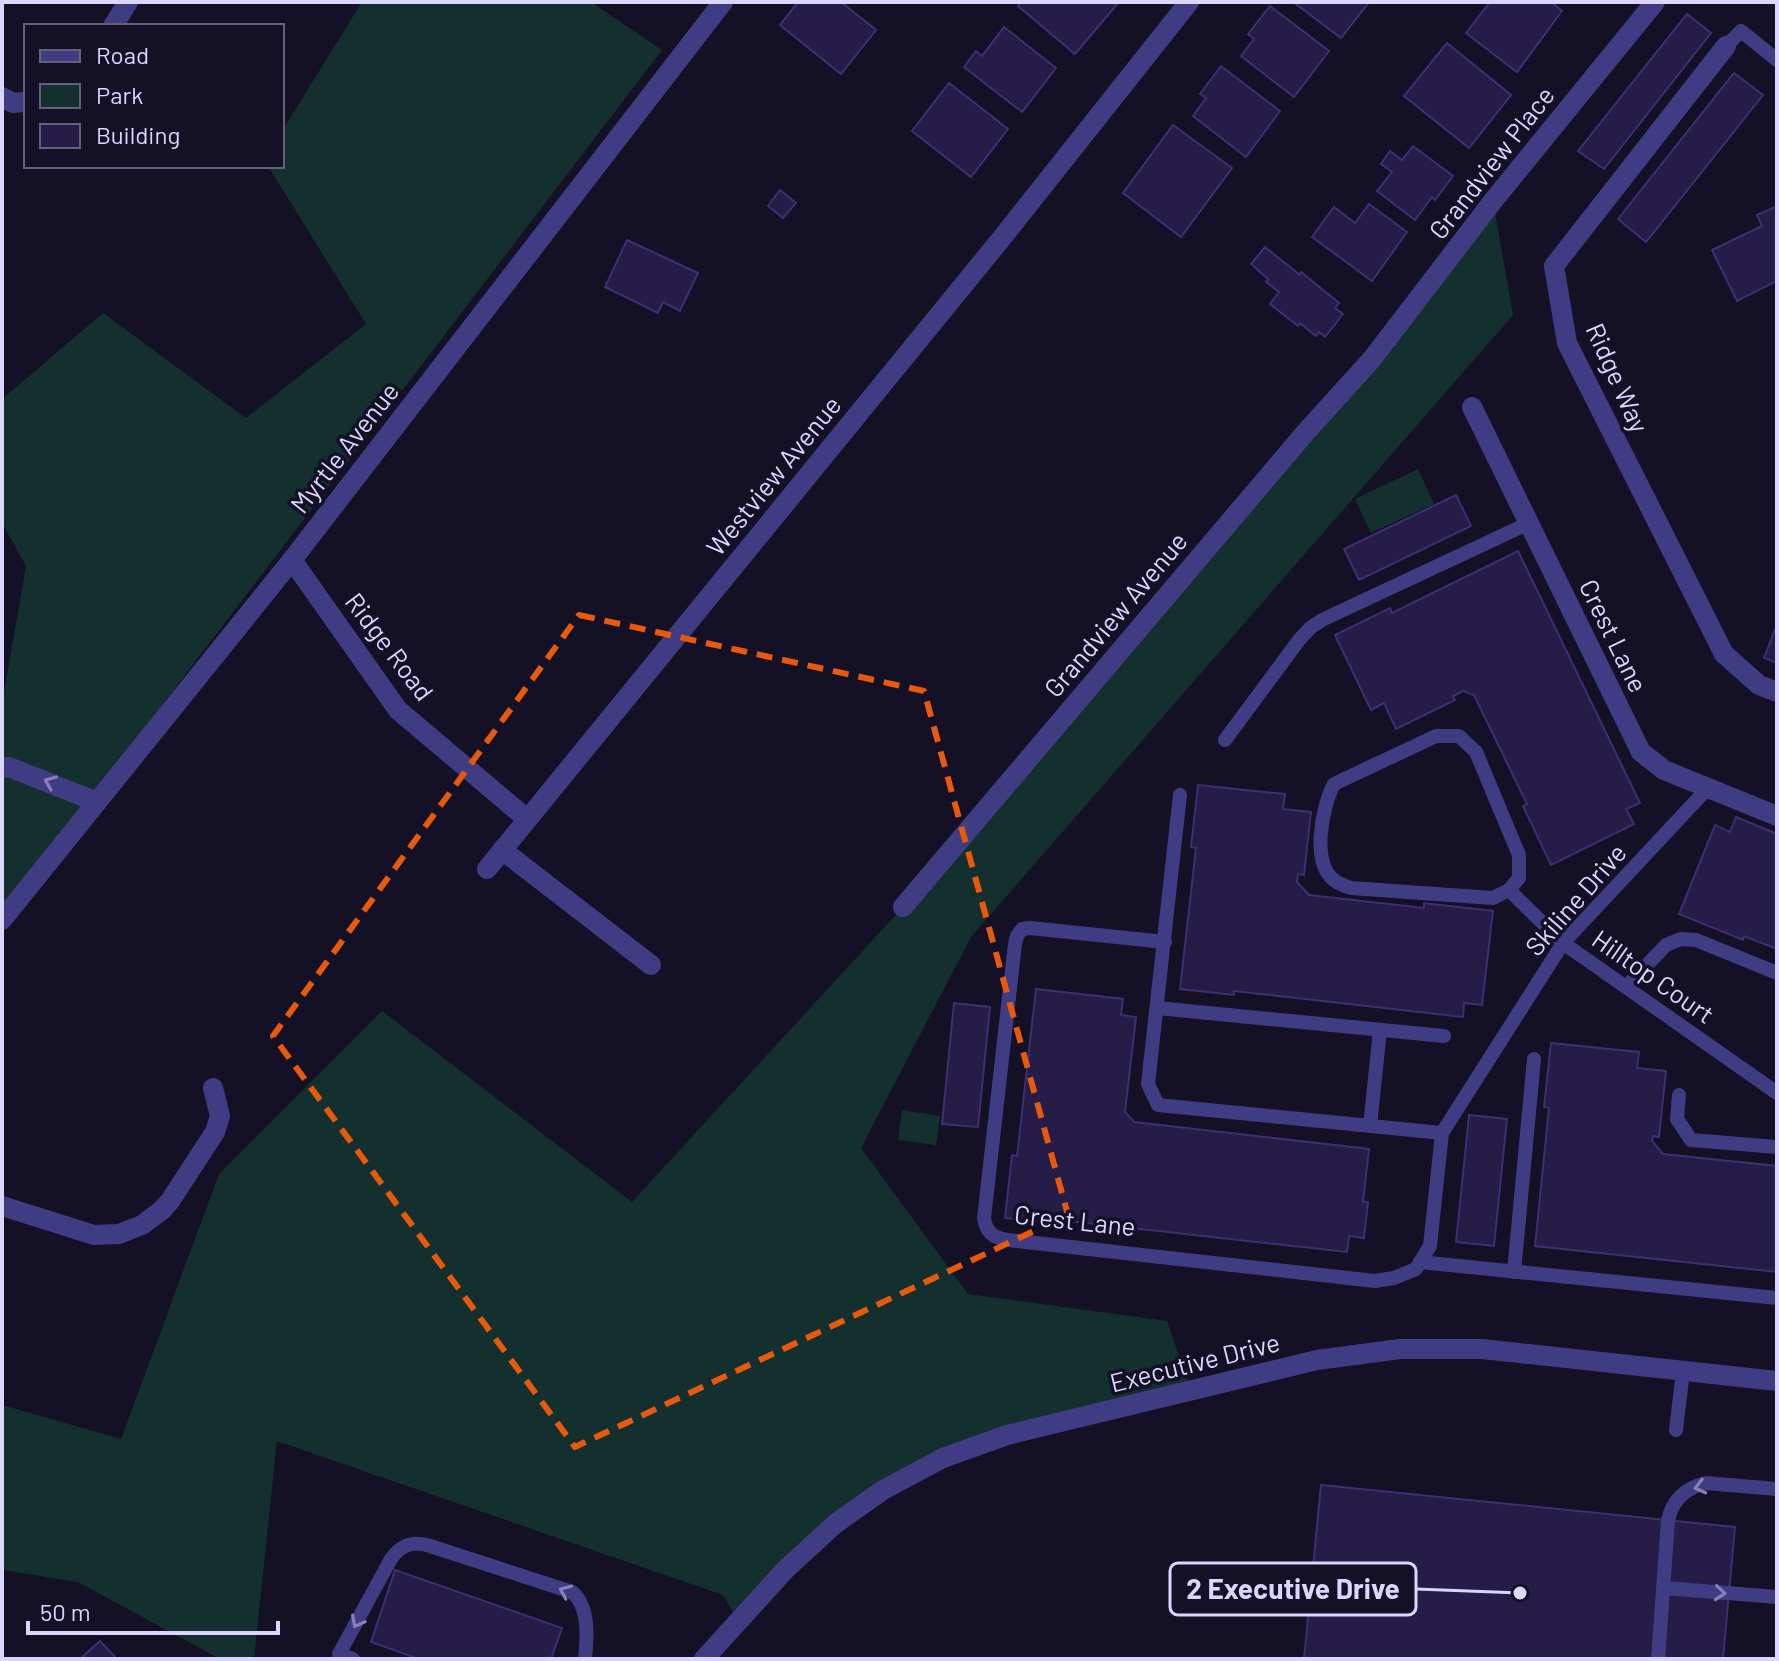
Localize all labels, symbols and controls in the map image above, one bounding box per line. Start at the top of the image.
legend [24,24,284,168]
text: Road [96,40,149,69]
text: Park [96,80,143,109]
street label: Grandview Place [1422,80,1560,245]
text: Building [96,120,180,149]
street label: Ridge Way [1581,318,1656,437]
street label: Myrtle Avenue [283,375,405,519]
street label: Westview Avenue [699,389,847,561]
street label: Grandview Avenue [1037,525,1193,703]
street label: Crest Lane [1574,574,1655,697]
street label: Ridge Road [340,586,441,706]
one-way arrow [44,776,58,792]
street label: Skiline Drive [1518,837,1632,961]
street label: Hilltop Court [1587,922,1721,1029]
street label: Crest Lane [1013,1198,1137,1241]
street label: Executive Drive [1107,1325,1283,1398]
one-way arrow [1694,1478,1707,1495]
callout: 2 Executive Drive [1170,1563,1416,1615]
text: 2 Executive Drive [1186,1571,1400,1605]
one-way arrow [1714,1584,1727,1601]
scale bar [28,1585,278,1635]
one-way arrow [559,1585,574,1601]
text: 50 m [40,1597,91,1626]
one-way arrow [351,1614,366,1628]

